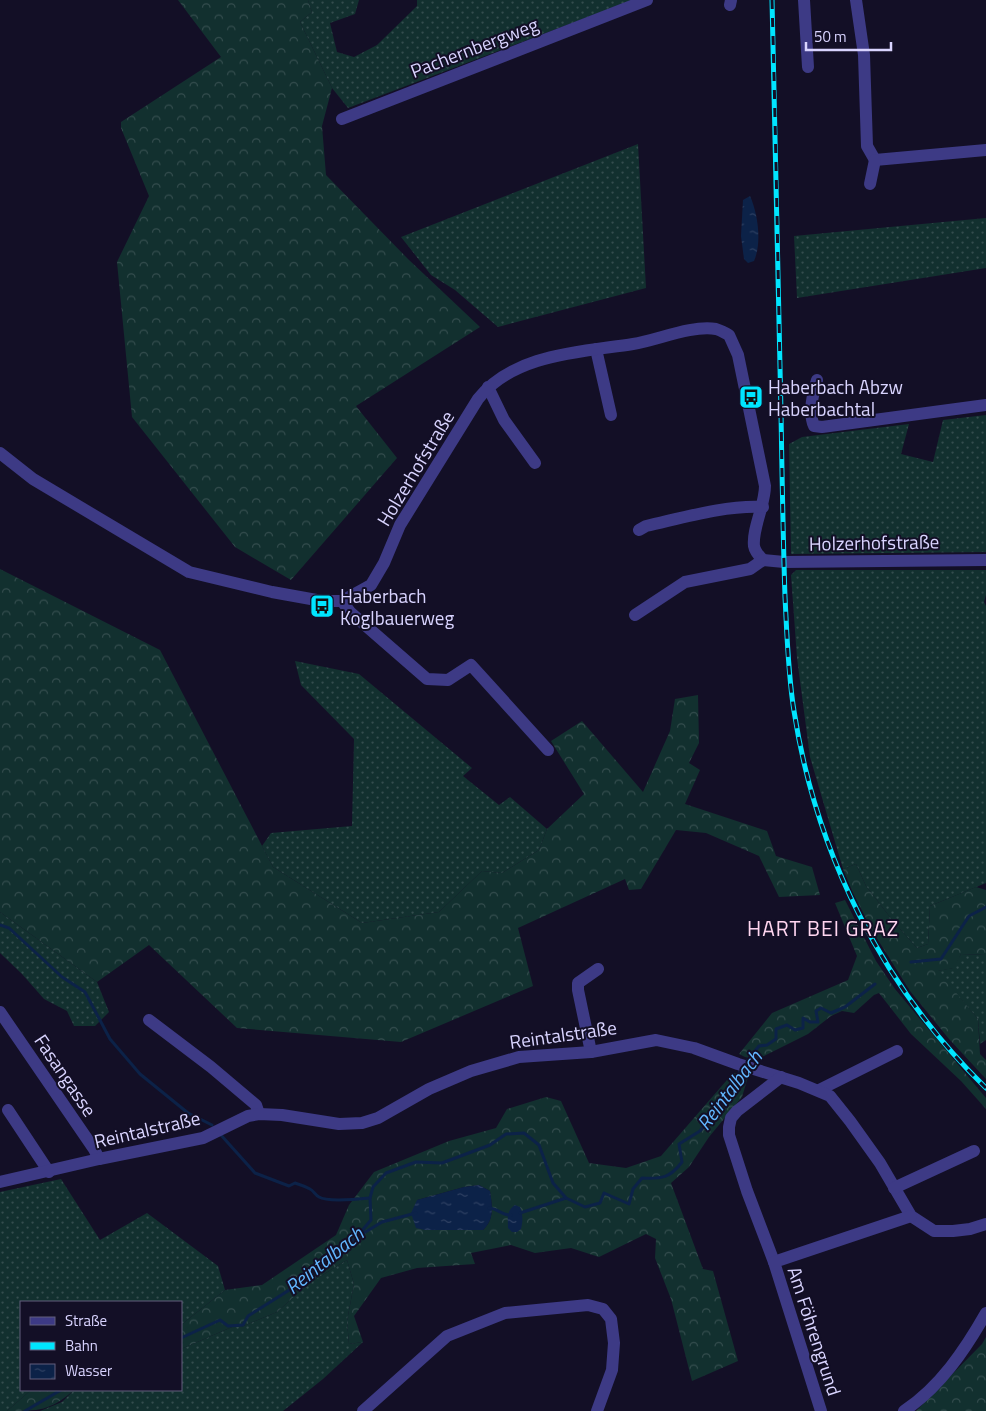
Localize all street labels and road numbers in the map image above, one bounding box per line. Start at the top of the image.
street label: Pachernbergweg [406,9,542,85]
street label: Holzerhofstraße [369,405,461,531]
street label: Holzerhofstraße [808,526,940,558]
street label: Reintalstraße [507,1012,619,1056]
street label: Fasangasse [28,1028,104,1122]
street label: Reintalstraße [91,1103,203,1155]
street label: Am Föhrengrund [780,1263,850,1399]

